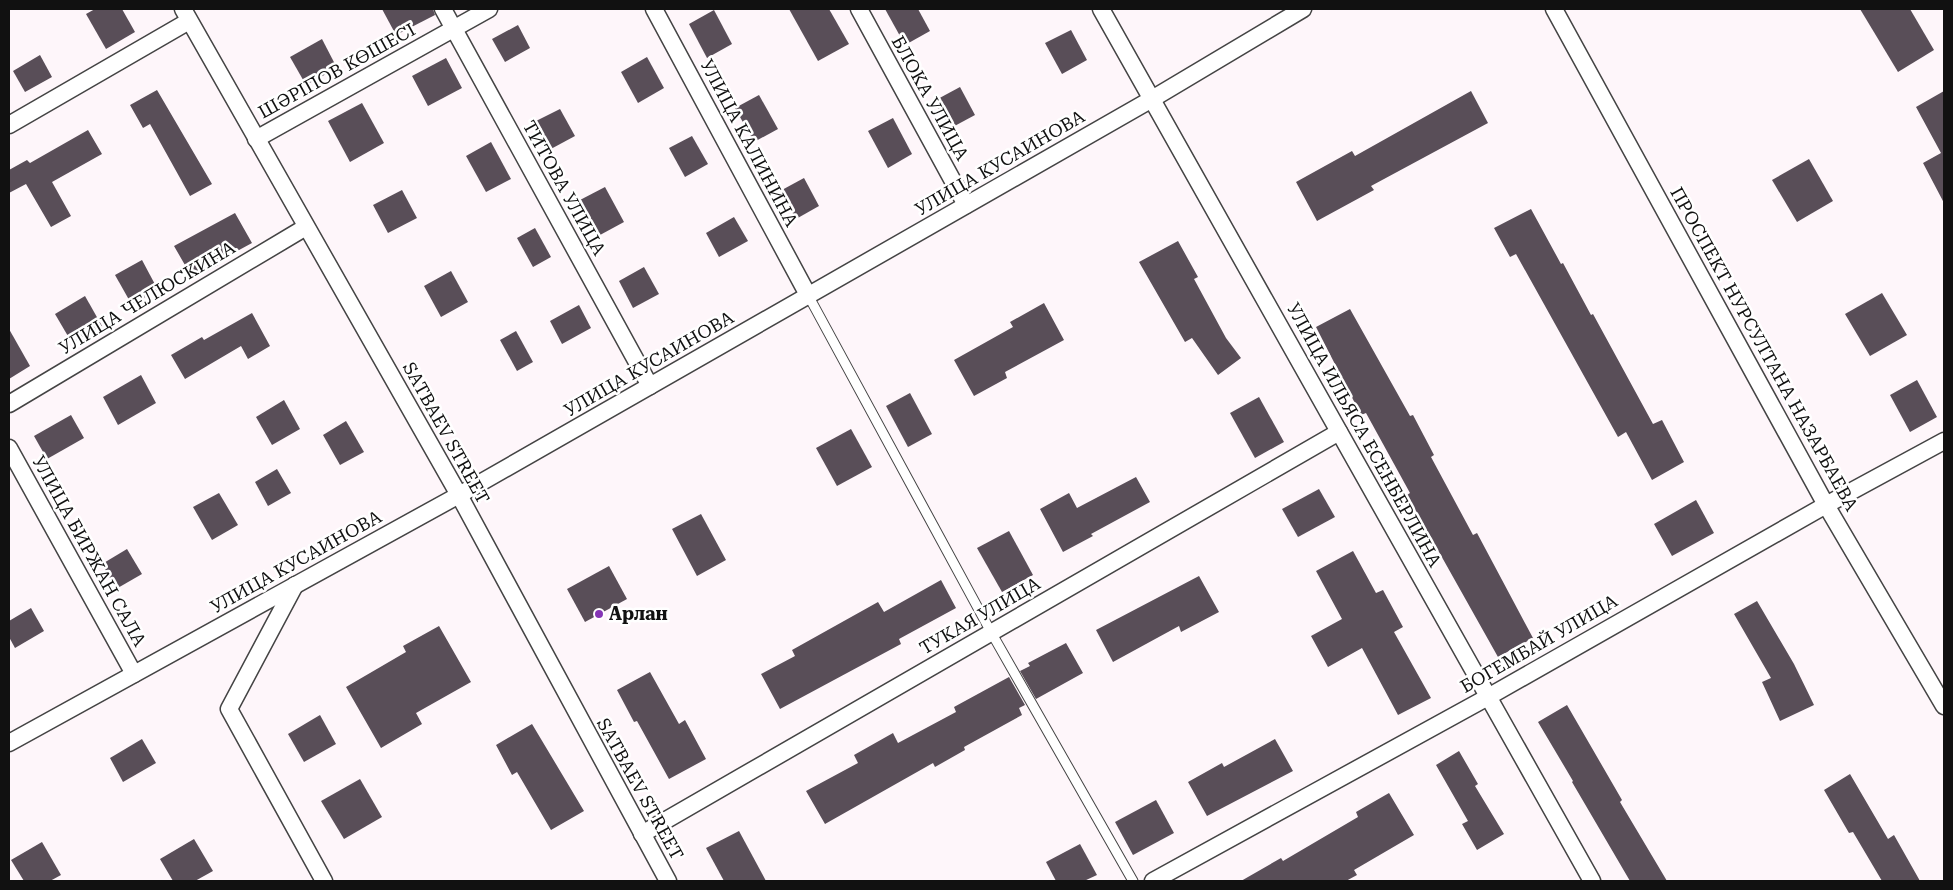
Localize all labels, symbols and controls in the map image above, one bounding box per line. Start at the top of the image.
street label: ШӘРІПОВ КӨШЕСІ [255,19,419,122]
street label: БЛОКА УЛИЦА [888,32,973,164]
street label: УЛИЦА КАЛИНИНА [696,55,803,230]
street label: УЛИЦА КУСАИНОВА [911,105,1089,220]
street label: ТИТОВА УЛИЦА [519,117,610,259]
street label: ПРОСПЕКТ НУРСУЛТАНА НАЗАРБАЕВА [1666,183,1863,515]
street label: УЛИЦА ЧЕЛЮСКИНА [55,236,239,358]
street label: УЛИЦА ИЛЬЯСА ЕСЕНБЕРЛИНА [1283,299,1446,571]
street label: УЛИЦА КУСАИНОВА [560,306,738,421]
street label: SATBAEV STREET [399,358,494,507]
street label: УЛИЦА БИРЖАН САЛА [28,452,151,650]
street label: УЛИЦА КУСАИНОВА [207,506,385,617]
street label: ТУКАЯ УЛИЦА [916,572,1044,659]
street label: БОГЕМБАЙ УЛИЦА [1457,590,1621,697]
place label: Арлан [609,603,668,624]
marker: Арлан [593,608,605,620]
street label: SATBAEV STREET [593,714,688,863]

